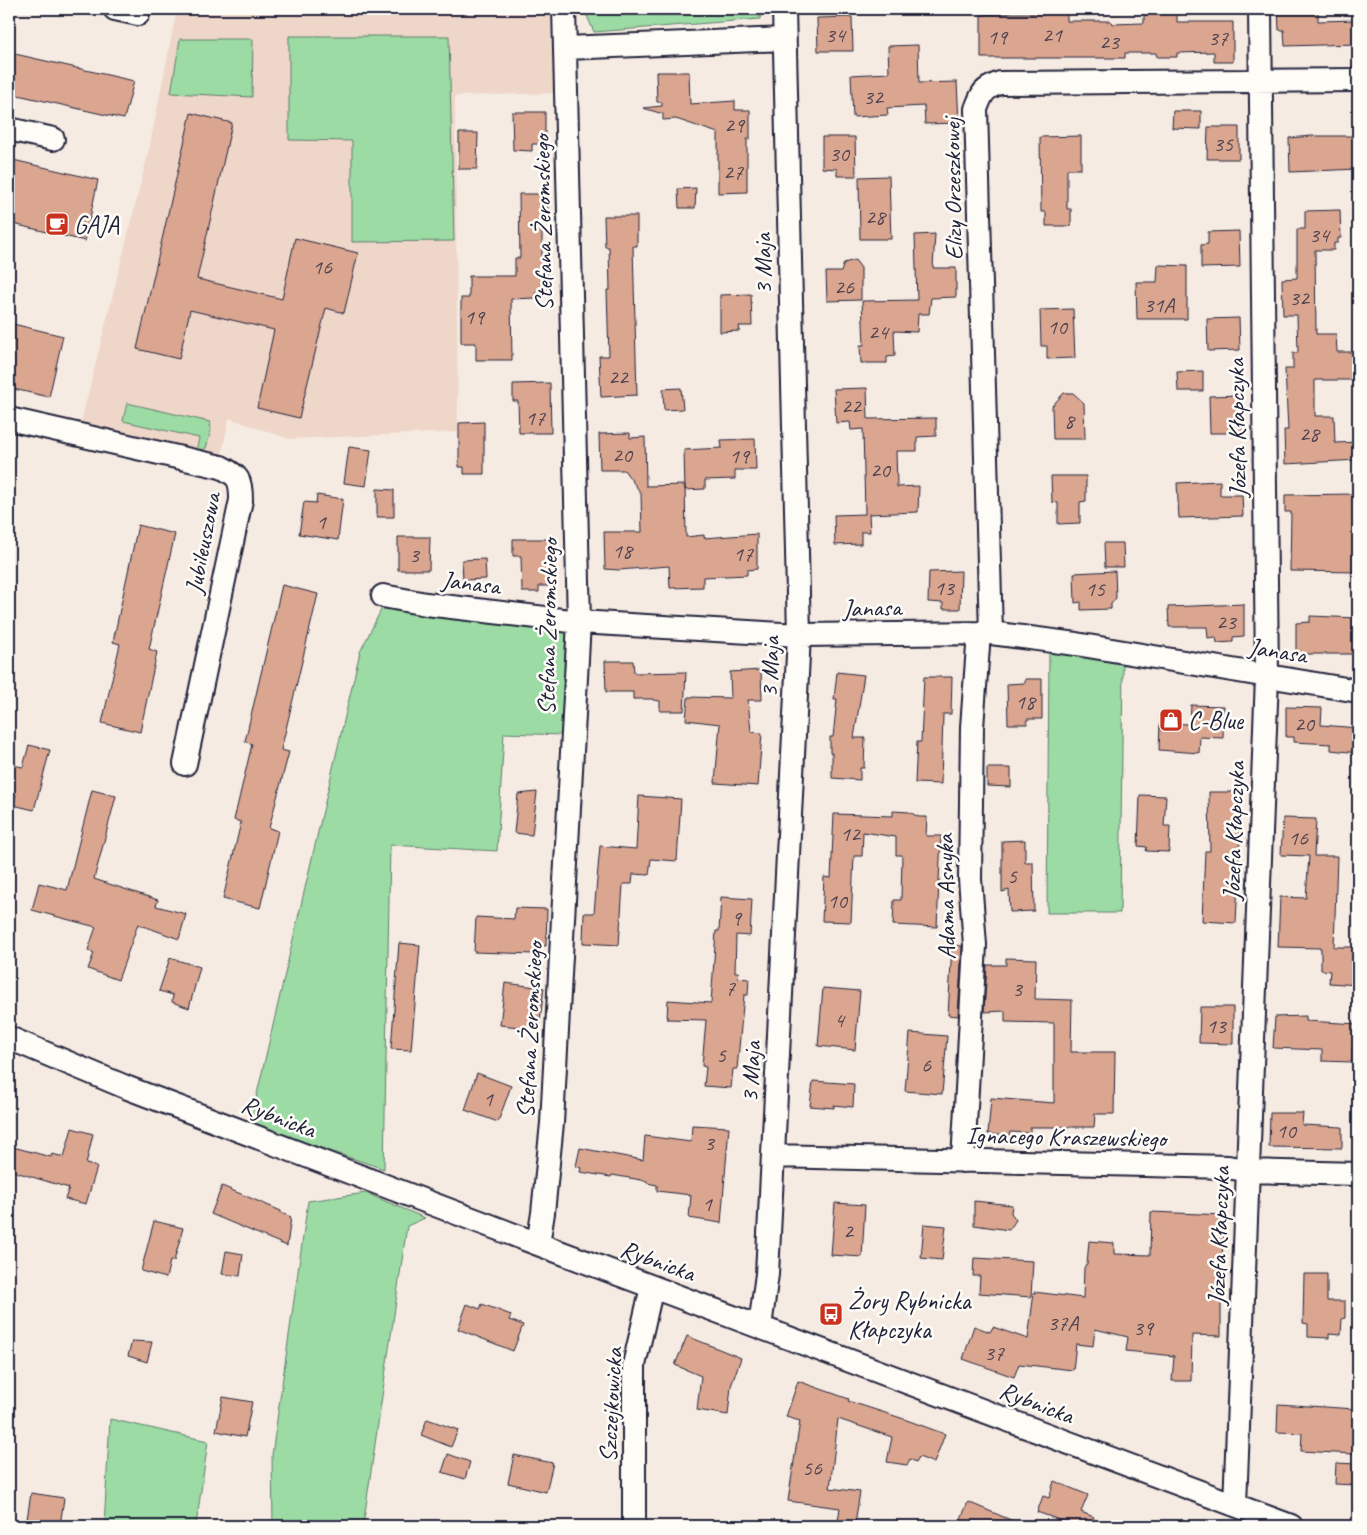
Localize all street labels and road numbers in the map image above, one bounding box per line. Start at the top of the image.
street label: Elizy Orzeszkowej [936,115,970,260]
street label: Stefana Żeromskiego [525,131,561,311]
street label: 3 Maja [746,231,780,295]
street label: Józefa Kłapczyka [1220,356,1254,499]
street label: Jubileuszowa [177,488,229,597]
street label: Stefana Żeromskiego [530,535,566,715]
street label: Janasa [439,563,505,603]
street label: Janasa [842,591,904,625]
street label: Janasa [1246,630,1312,672]
street label: 3 Maja [753,634,787,698]
street label: Józefa Kłapczyka [1216,759,1252,902]
street label: Adama Asnyka [929,832,963,960]
street label: Stefana Żeromskiego [509,938,551,1119]
street label: 3 Maja [733,1039,769,1104]
street label: Rybnicka [237,1088,322,1146]
street label: Ignacego Kraszewskiego [966,1119,1169,1155]
street label: Józefa Kłapczyka [1201,1164,1237,1307]
street label: Rybnicka [616,1233,701,1290]
street label: Szczejkowicka [592,1345,630,1463]
street label: Rybnicka [995,1374,1080,1432]

